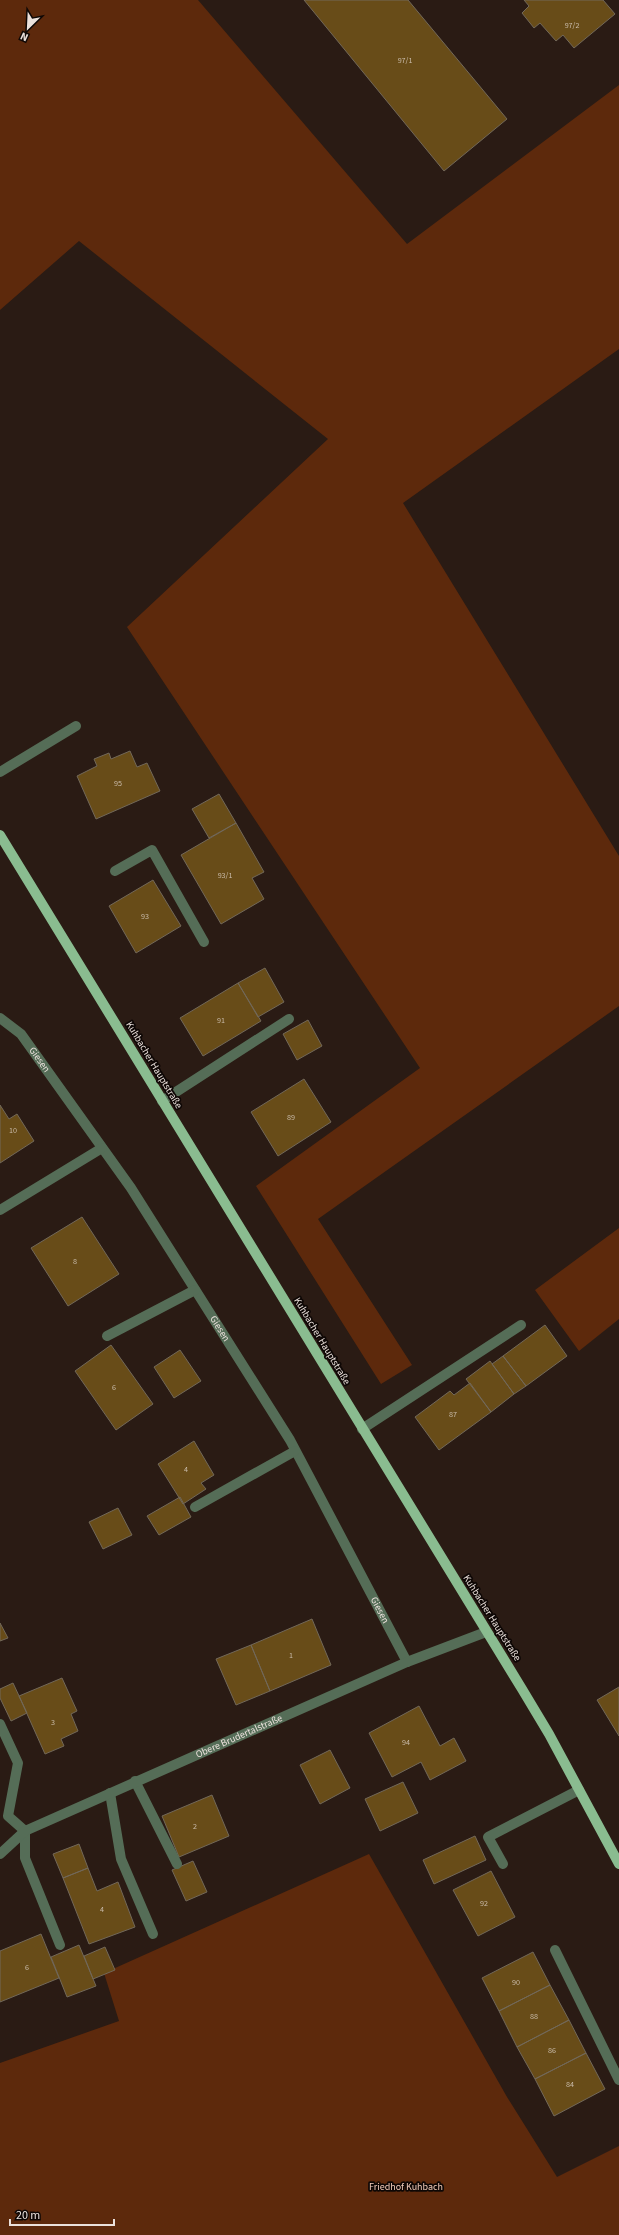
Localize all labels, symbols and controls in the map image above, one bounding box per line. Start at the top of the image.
north arrow [8,8,48,48]
house number: 97/2 [565,20,579,31]
text: N [18,28,31,45]
house number: 97/1 [398,55,412,66]
house number: 95 [114,778,122,789]
house number: 93/1 [218,870,232,881]
house number: 93 [141,911,149,922]
house number: 91 [217,1015,225,1026]
street label: Kuhbacher Hauptstraße [122,1019,186,1111]
street label: Giesen [25,1044,53,1075]
house number: 89 [287,1112,295,1123]
house number: 10 [9,1125,17,1136]
house number: 8 [73,1256,77,1267]
street label: Kuhbacher Hauptstraße [290,1295,354,1387]
street label: Giesen [206,1313,233,1344]
house number: 6 [112,1382,116,1393]
house number: 87 [449,1409,457,1420]
house number: 4 [184,1464,188,1475]
street label: Kuhbacher Hauptstraße [460,1572,524,1664]
street label: Giesen [367,1594,392,1626]
house number: 1 [289,1650,293,1661]
street label: Obere Brudertalstraße [193,1711,285,1762]
house number: 3 [51,1717,55,1728]
house number: 94 [402,1737,410,1748]
house number: 2 [193,1821,197,1832]
house number: 92 [480,1898,488,1909]
house number: 4 [100,1904,104,1915]
house number: 6 [25,1962,29,1973]
house number: 90 [512,1977,520,1988]
house number: 88 [530,2011,538,2022]
house number: 86 [548,2045,556,2056]
house number: 84 [566,2079,574,2090]
park label: Friedhof Kuhbach [369,2180,443,2194]
scale bar [10,2201,114,2227]
text: 20 m [16,2207,40,2224]

